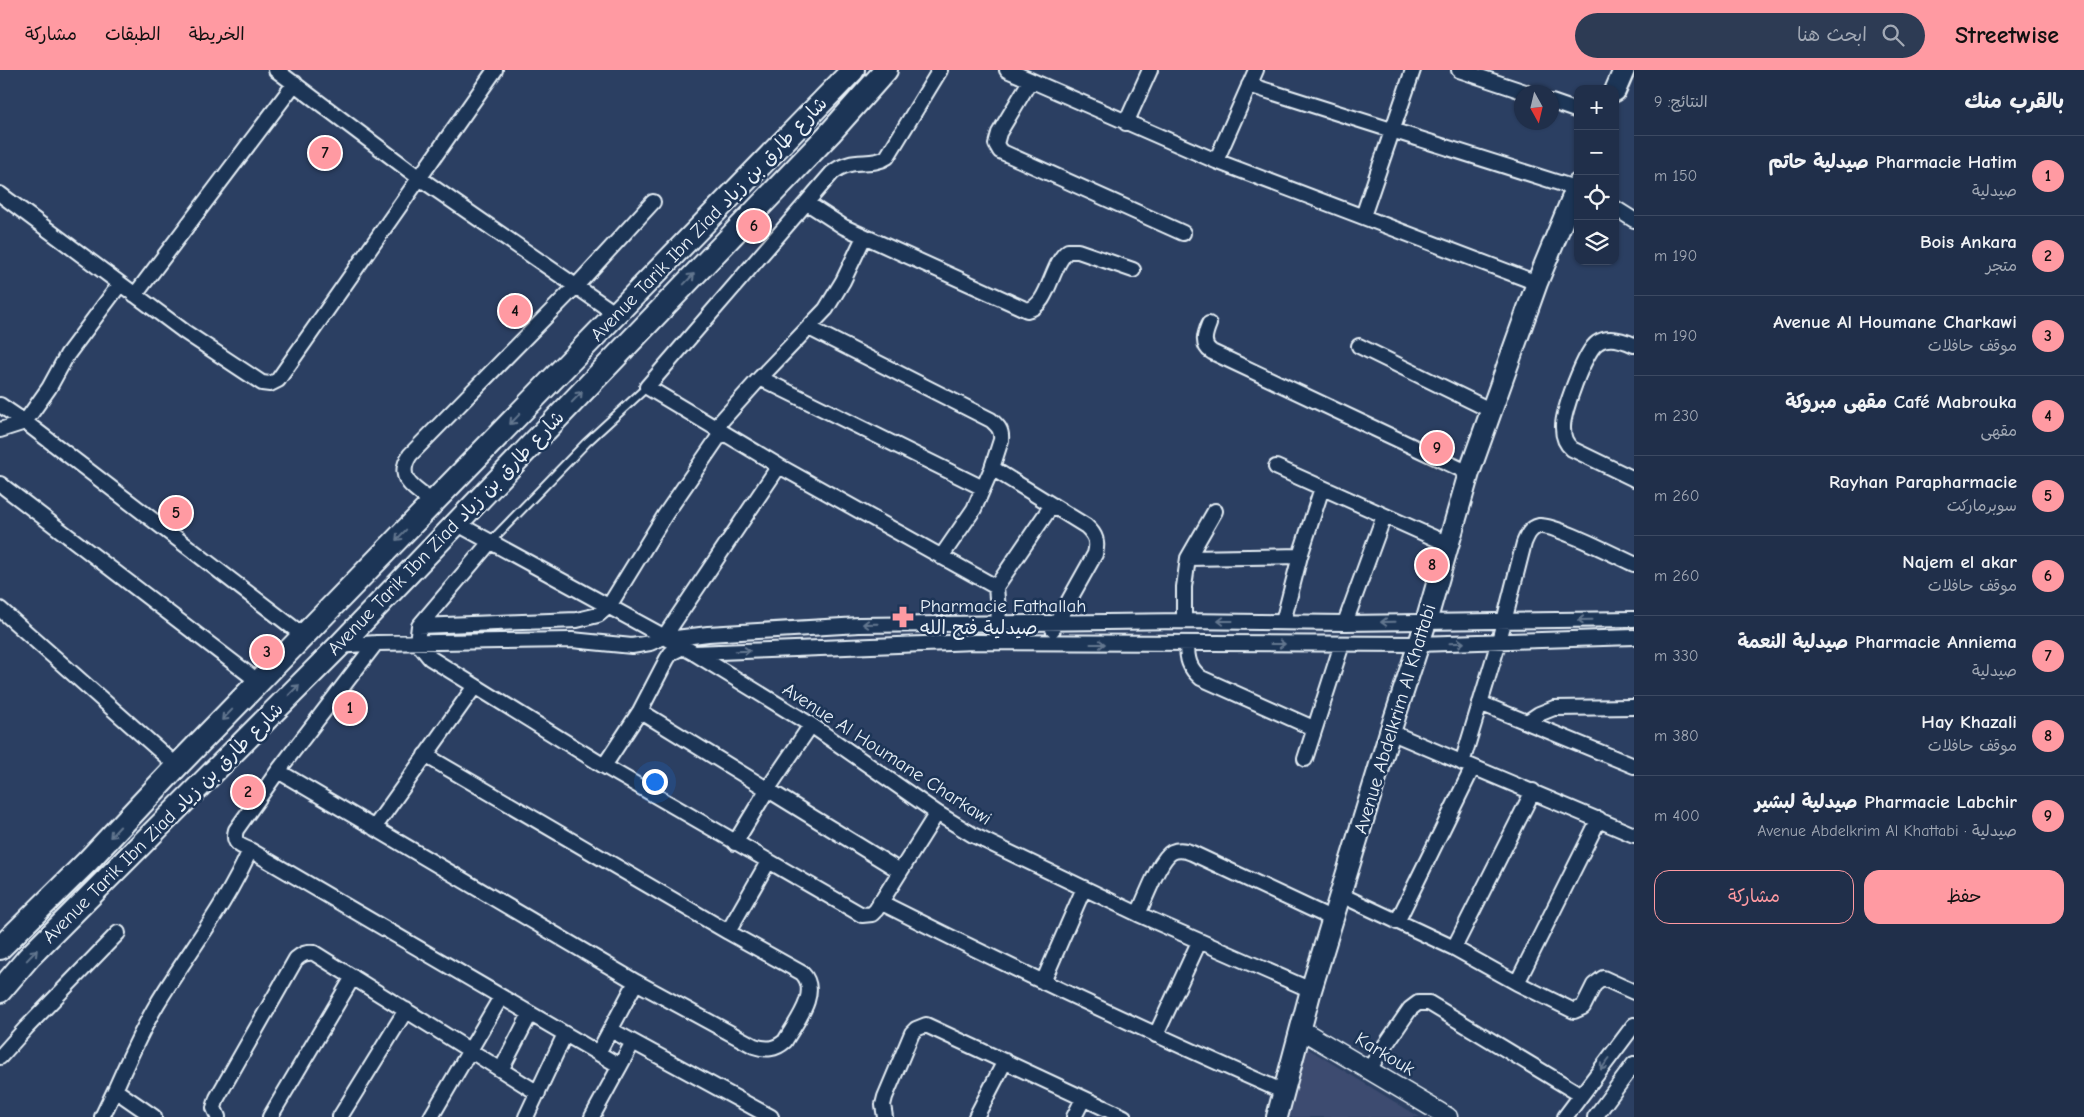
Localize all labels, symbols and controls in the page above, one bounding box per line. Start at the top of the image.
search box [1575,13,1925,58]
icon: search [1879,21,1907,49]
text: Streetwise [1955,21,2059,49]
text: مشاركة [25,24,77,45]
text: الطبقات [105,24,161,45]
text: الخريطة [189,24,245,45]
text: ابحث هنا [1797,24,1867,46]
north arrow [1514,85,1559,130]
map controls [1574,85,1619,265]
button: + [1574,85,1619,130]
text: بالقرب منك [1964,89,2064,113]
street label: Avenue Tarik Ibn Ziad شارع طارق بن زياد [586,92,833,347]
text: النتائج: 9 [1654,93,1708,111]
button: − [1574,130,1619,175]
pin: 7 [309,134,341,172]
text: Pharmacie Hatim صيدلية حاتم [1768,151,2017,173]
text: 150 m [1654,167,1697,185]
text: 1 [2045,167,2051,185]
button: locate [1574,175,1619,220]
text: صيدلية [1972,182,2017,200]
pin: 6 [738,207,770,245]
button: layers [1574,220,1619,265]
text: Bois Ankara [1920,231,2017,253]
text: 190 m [1654,247,1697,265]
text: 2 [2044,247,2052,265]
text: متجر [1986,257,2017,275]
one-way arrow [683,273,695,286]
pin: 4 [499,292,531,330]
text: Avenue Al Houmane Charkawi [1773,311,2017,333]
text: 190 m [1654,327,1697,345]
text: 3 [2044,327,2052,345]
text: موقف حافلات [1928,337,2017,355]
one-way arrow [571,390,583,403]
text: Café Mabrouka مقهى مبروكة [1785,391,2017,413]
street label: Avenue Tarik Ibn Ziad شارع طارق بن زياد [323,406,570,661]
text: 230 m [1654,407,1699,425]
text: 4 [2044,407,2052,425]
one-way arrow [509,413,521,425]
text: مقهى [1980,422,2017,440]
pin: 9 [1421,429,1453,467]
text: Rayhan Parapharmacie [1829,471,2017,493]
text: 260 m [1654,487,1699,505]
text: 5 [2044,487,2052,505]
pin: 5 [160,494,192,532]
text: سوبرماركت [1947,497,2017,515]
one-way arrow [395,529,407,542]
pin: 8 [1416,546,1448,584]
text: Najem el akar [1902,551,2017,573]
text: 260 m [1654,567,1699,585]
text: 6 [2044,567,2052,585]
text: موقف حافلات [1928,577,2017,595]
place label: Pharmacie Fathallah صيدلية فتح الله [920,595,1086,640]
street label: Avenue Abdelkrim Al Khattabi [1350,601,1440,837]
pharmacy icon: Pharmacie Fathallah صيدلية فتح الله [890,604,916,630]
one-way arrow [1578,615,1594,625]
one-way arrow [1218,616,1234,626]
one-way arrow [1380,617,1396,627]
one-way arrow [863,620,879,629]
text: Pharmacie Anniema صيدلية النعمة [1737,631,2017,653]
pin: 3 [251,633,283,671]
one-way arrow [1449,638,1465,647]
one-way arrow [1089,639,1105,649]
one-way arrow [1269,639,1285,649]
one-way arrow [734,647,750,656]
text: 330 m [1654,647,1699,665]
text: 7 [2044,647,2052,665]
text: صيدلية [1972,662,2017,680]
street label: Avenue Al Houmane Charkawi [778,678,996,830]
one-way arrow [288,684,300,696]
pin: 1 [334,689,366,727]
street label: Avenue Tarik Ibn Ziad شارع طارق بن زياد [38,698,289,949]
one-way arrow [221,709,233,721]
text: Hay Khazali [1921,711,2017,733]
text: 380 m [1654,727,1699,745]
text: 8 [2044,727,2052,745]
text: موقف حافلات [1928,737,2017,755]
your location [642,769,668,795]
pin: 2 [232,773,264,811]
text: Pharmacie Labchir صيدلية لبشير [1755,791,2017,813]
text: 400 m [1654,807,1700,825]
text: 9 [2044,807,2052,825]
text: صيدلية · Avenue Abdelkrim Al Khattabi [1757,822,2017,840]
one-way arrow [109,826,121,839]
button: مشاركة [1654,870,1854,924]
button: حفظ [1864,870,2064,924]
one-way arrow [26,948,38,961]
street label: Karkouk [1351,1028,1420,1081]
one-way arrow [1599,1057,1610,1070]

